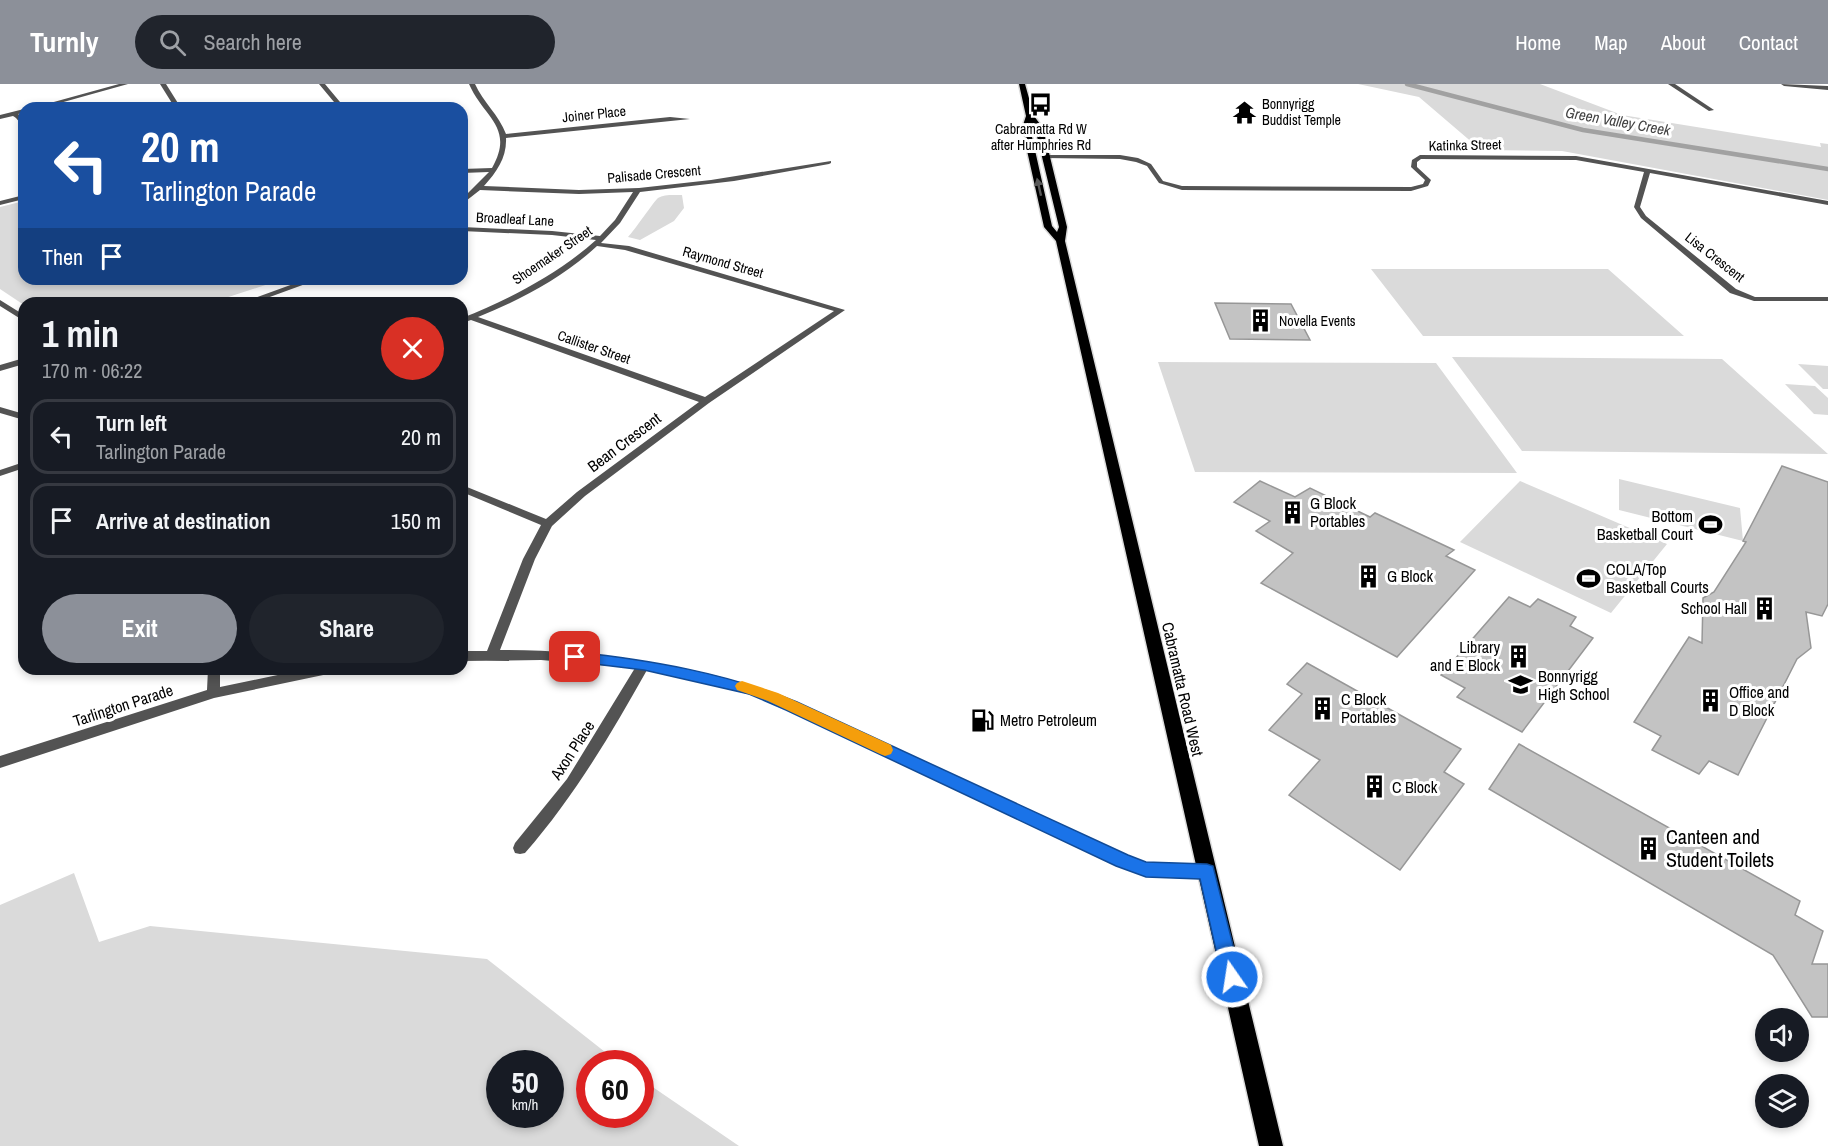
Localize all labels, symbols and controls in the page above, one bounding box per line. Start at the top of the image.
search box [135,15,555,69]
text: Turnly [30,23,99,61]
icon: search [156,26,189,59]
text: Search here [204,27,302,57]
text: Home [1515,28,1561,57]
text: Map [1594,28,1628,57]
text: About [1661,28,1706,57]
text: Contact [1739,28,1798,57]
bus stop icon: Cabramatta Rd W after Humphries Rd [1028,92,1054,118]
place label: Bonnyrigg Buddist Temple [1262,95,1341,129]
temple icon: Bonnyrigg Buddist Temple [1231,99,1257,125]
water label: Green Valley Creek [1564,101,1673,141]
street label: Joiner Place [561,102,627,126]
text: 20 m [141,119,220,175]
place label: Cabramatta Rd W after Humphries Rd [991,120,1091,154]
icon: left [42,126,120,204]
street label: Katinka Street [1428,135,1502,155]
street label: Palisade Crescent [606,161,702,187]
text: Tarlington Parade [141,173,316,209]
one-way arrow [1034,178,1043,197]
street label: Broadleaf Lane [476,208,554,230]
street label: Shoemaker Street [509,222,595,288]
street label: Lisa Crescent [1682,228,1748,286]
icon: arrive [95,240,128,273]
text: Then [42,242,83,272]
street label: Raymond Street [681,242,765,282]
building icon: Novella Events [1248,308,1274,334]
text: 1 min [42,310,119,358]
place label: Novella Events [1279,312,1356,330]
button: close [381,317,444,380]
street label: Callister Street [555,326,633,368]
text: 170 m · 06:22 [42,357,142,384]
street label: Bean Crescent [583,407,666,477]
text: Turn left [96,408,167,438]
icon: left [45,420,78,453]
text: 20 m [401,422,441,452]
text: Tarlington Parade [96,438,226,465]
place label: G Block Portables [1310,492,1365,532]
building icon: G Block Portables [1279,499,1305,525]
icon: arrive [45,504,78,537]
place label: Bottom Basketball Court [1597,505,1693,545]
text: Arrive at destination [96,506,270,536]
text: 150 m [391,506,441,536]
sports icon: Bottom Basketball Court [1698,512,1724,538]
place label: COLA/Top Basketball Courts [1606,558,1709,598]
building icon: G Block [1356,563,1382,589]
place label: G Block [1387,565,1433,587]
sports icon: COLA/Top Basketball Courts [1575,565,1601,591]
button: Exit [42,594,237,663]
button: Share [249,594,444,663]
building icon: School Hall [1752,595,1778,621]
place label: School Hall [1681,597,1747,619]
street label: Cabramatta Road West [1157,620,1209,758]
pin [549,631,600,682]
place label: Library and E Block [1430,636,1500,676]
icon: arrive [558,640,591,673]
building icon: Library and E Block [1505,643,1531,669]
place label: Bonnyrigg High School [1538,665,1610,705]
school or university icon: Bonnyrigg High School [1507,672,1533,698]
street label: Tarlington Parade [70,678,176,732]
place label: Office and D Block [1729,681,1789,721]
place label: C Block Portables [1341,688,1396,728]
building icon: Office and D Block [1698,688,1724,714]
building icon: C Block Portables [1310,695,1336,721]
fuel station icon: Metro Petroleum [969,707,995,733]
place label: Metro Petroleum [1000,709,1097,731]
street label: Axon Place [544,716,599,785]
building icon: C Block [1361,774,1387,800]
place label: C Block [1392,776,1438,798]
place label: Canteen and Student Toilets [1666,823,1774,873]
building icon: Canteen and Student Toilets [1635,835,1661,861]
position arrow [1200,945,1264,1009]
map controls [1755,1008,1809,1128]
button: sound [1755,1008,1809,1062]
speed limit sign: 60 [576,1050,654,1128]
text: 50 [511,1062,539,1102]
button: layers [1755,1074,1809,1128]
text: km/h [512,1094,538,1115]

